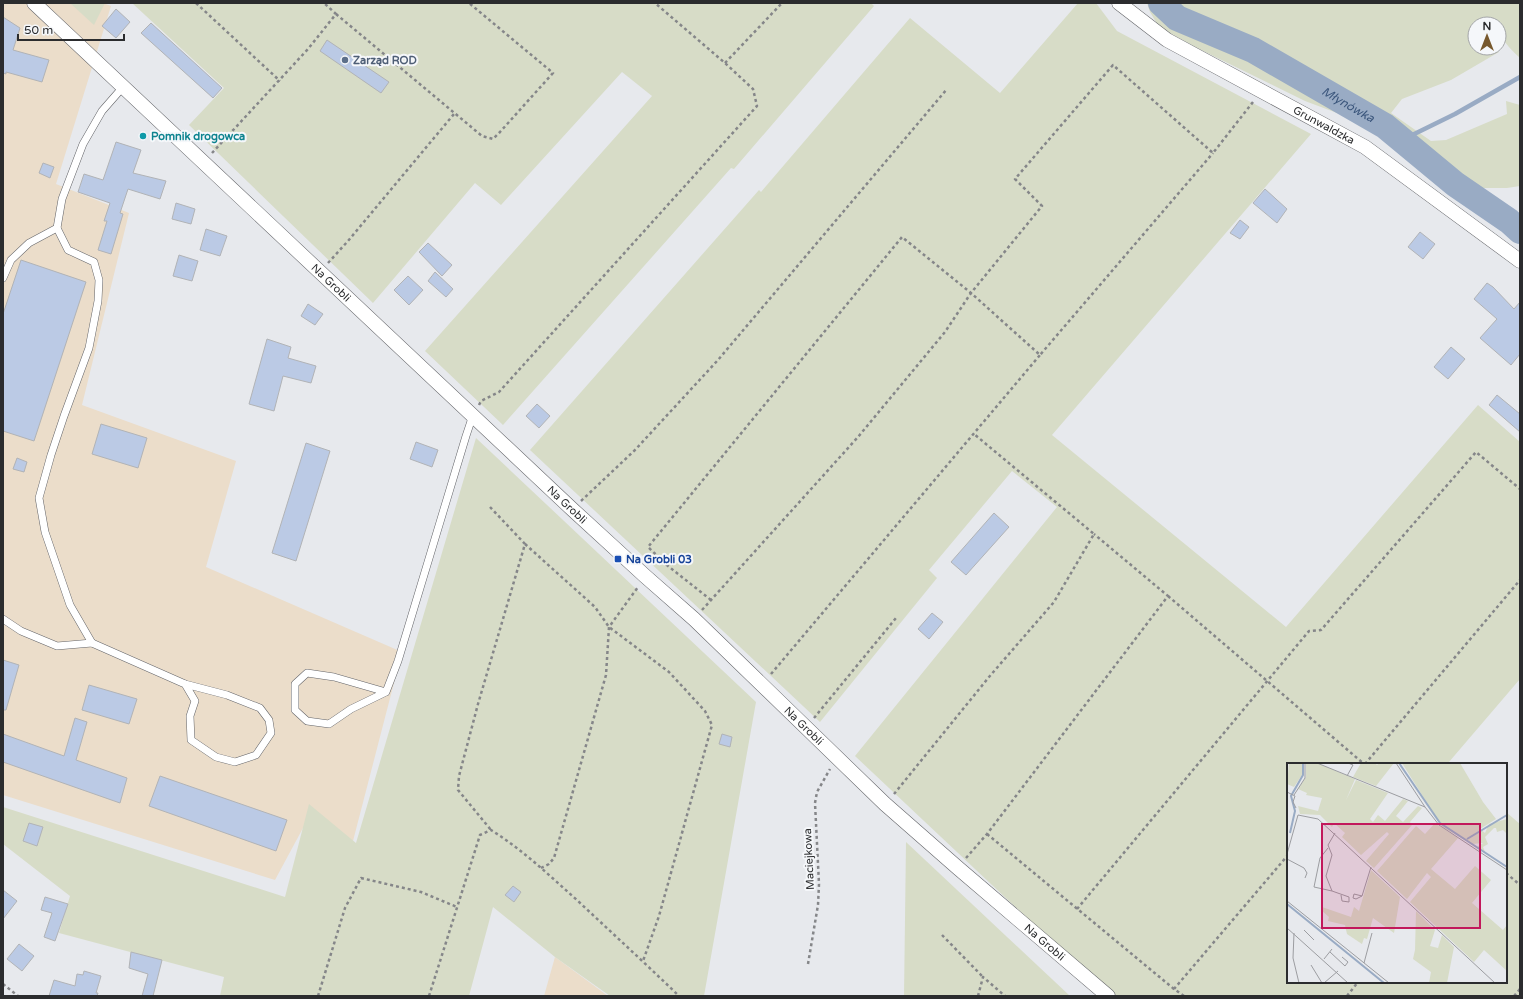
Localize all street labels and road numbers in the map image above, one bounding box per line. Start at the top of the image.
street label: Grunwaldzka [1291,103,1357,147]
street label: Na Grobli [309,261,354,304]
street label: Na Grobli [545,483,590,526]
street label: Na Grobli [782,704,826,747]
street label: Maciejkowa [801,828,817,890]
street label: Na Grobli [1022,921,1068,963]

